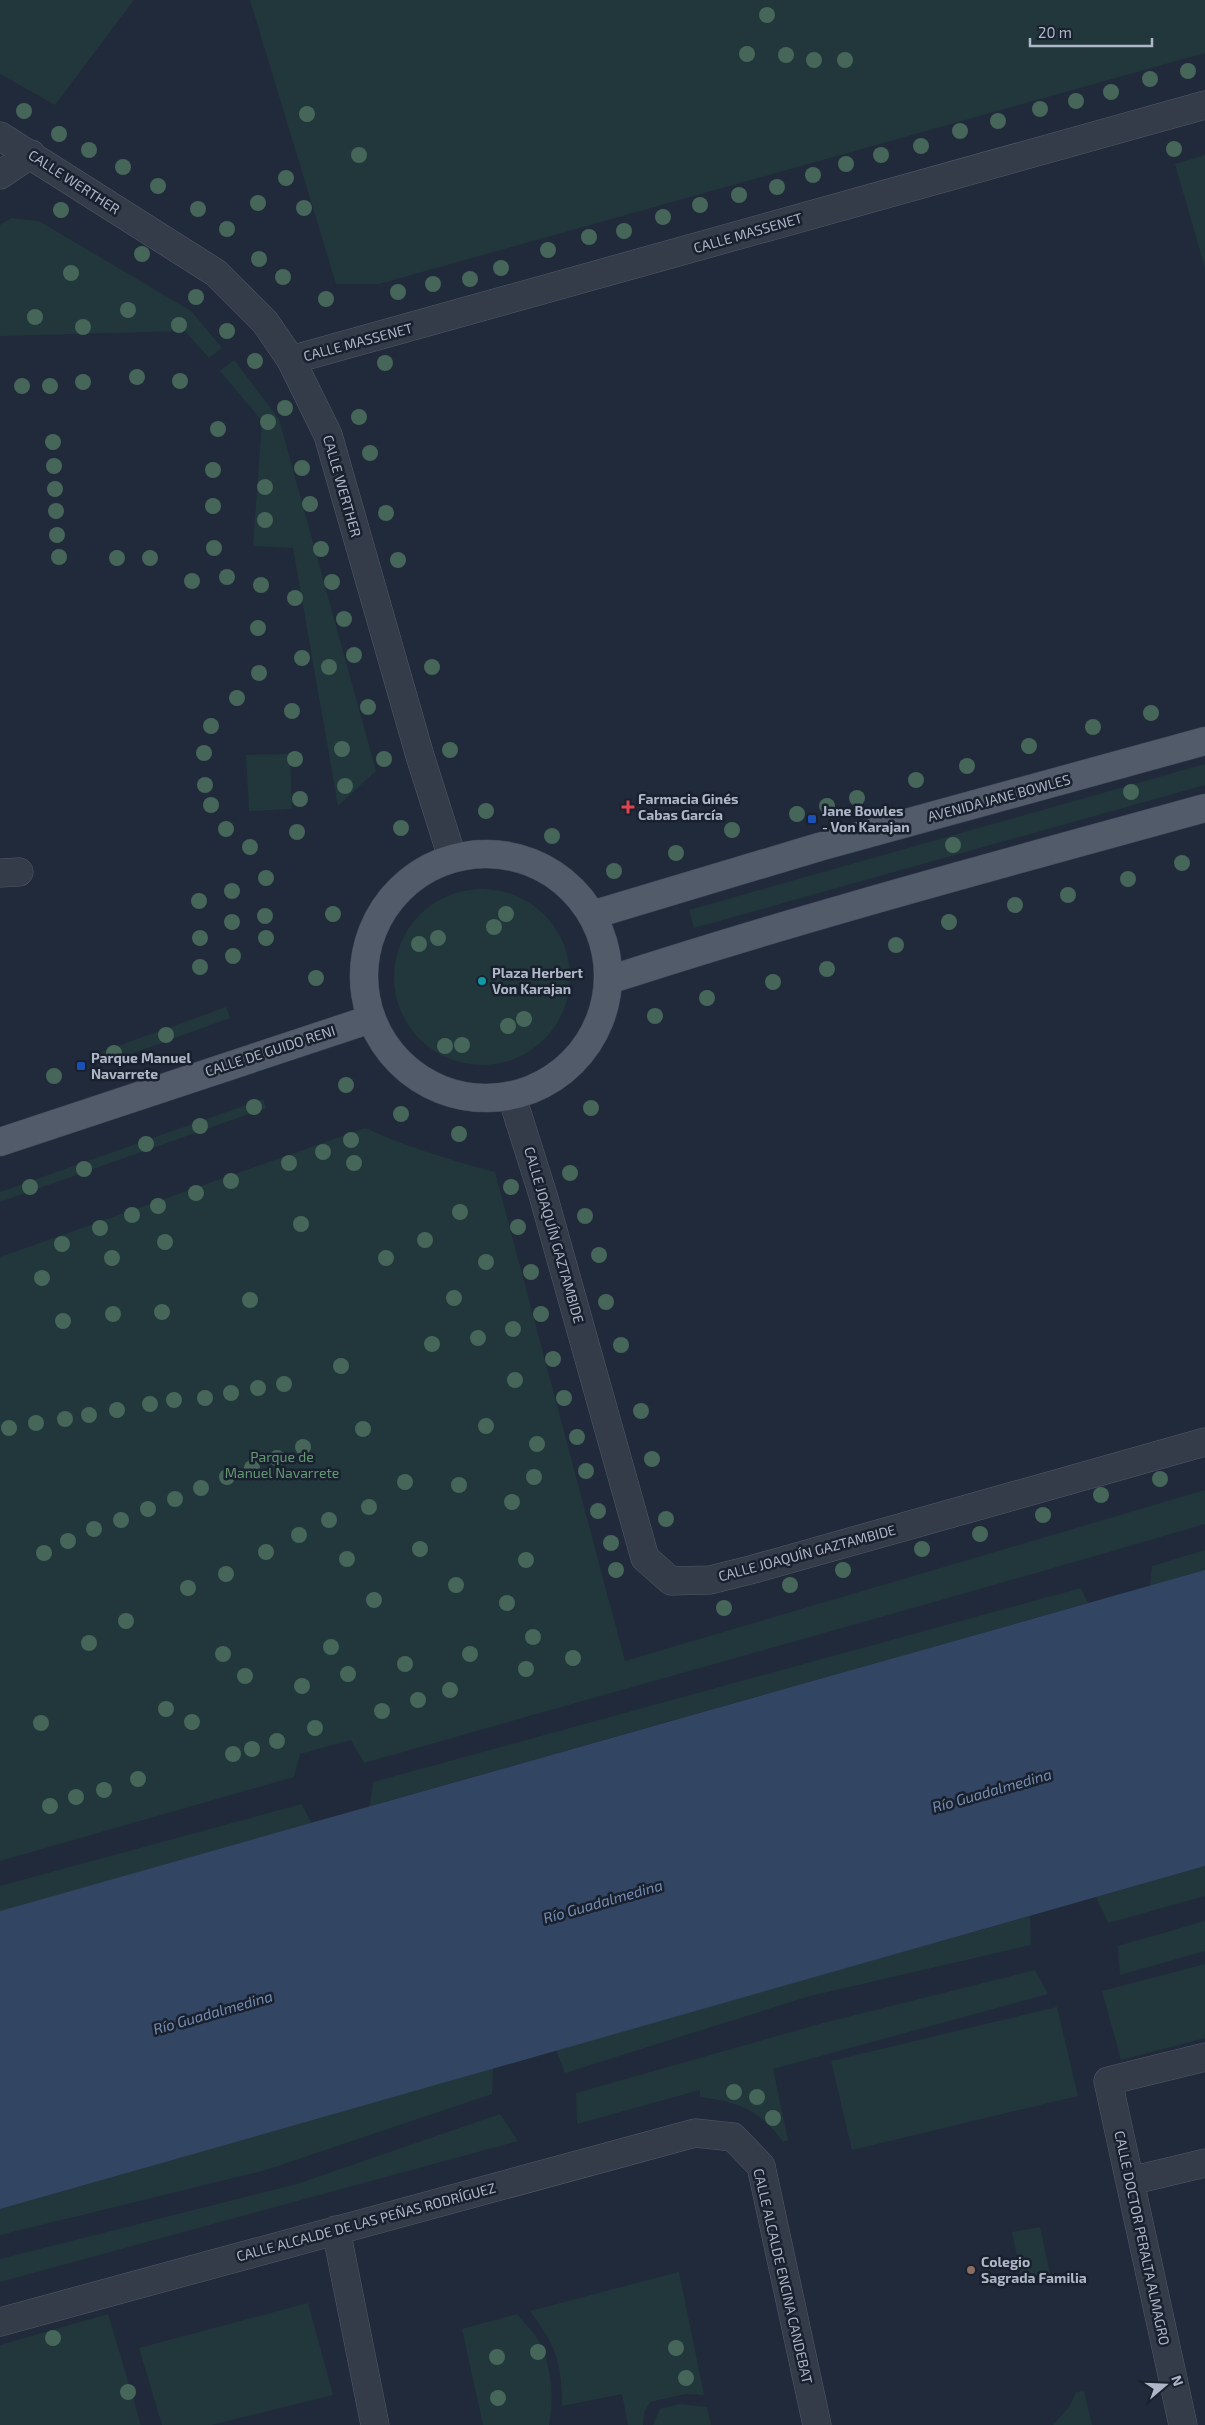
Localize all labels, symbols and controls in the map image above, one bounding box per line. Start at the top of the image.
scale bar [1030,15,1152,47]
text: 20 m [1038,23,1072,41]
street label: CALLE WERTHER [25,146,123,218]
street label: CALLE MASSENET [691,209,804,256]
street label: CALLE MASSENET [301,319,414,364]
street label: CALLE WERTHER [320,433,365,539]
street label: AVENIDA JANE BOWLES [926,770,1072,825]
place label: Farmacia Ginés Cabas García [638,790,738,823]
marker: Farmacia Ginés Cabas García [622,801,634,813]
place label: Jane Bowles - Von Karajan [822,802,910,835]
marker: Jane Bowles - Von Karajan [806,813,818,825]
place label: Plaza Herbert Von Karajan [492,964,583,997]
marker: Plaza Herbert Von Karajan [476,975,488,987]
street label: CALLE DE GUIDO RENI [203,1021,337,1080]
place label: Parque Manuel Navarrete [91,1049,191,1082]
marker: Parque Manuel Navarrete [75,1060,87,1072]
street label: CALLE JOAQUÍN GAZTAMBIDE [521,1145,588,1325]
park label: Parque de Manuel Navarrete [225,1448,339,1481]
street label: CALLE JOAQUÍN GAZTAMBIDE [716,1521,898,1584]
water label: Río Guadalmedina [930,1764,1054,1816]
water label: Río Guadalmedina [541,1875,665,1927]
water label: Río Guadalmedina [151,1986,275,2038]
street label: CALLE DOCTOR PERALTA ALMAGRO [1111,2129,1174,2347]
street label: CALLE ALCALDE ENCINA CANDEBAT [750,2166,817,2385]
street label: CALLE ALCALDE DE LAS PEÑAS RODRÍGUEZ [234,2179,497,2264]
place label: Colegio Sagrada Familia [981,2253,1087,2286]
marker: Colegio Sagrada Familia [965,2264,977,2276]
north arrow [1140,2360,1190,2410]
text: N [1168,2373,1187,2388]

